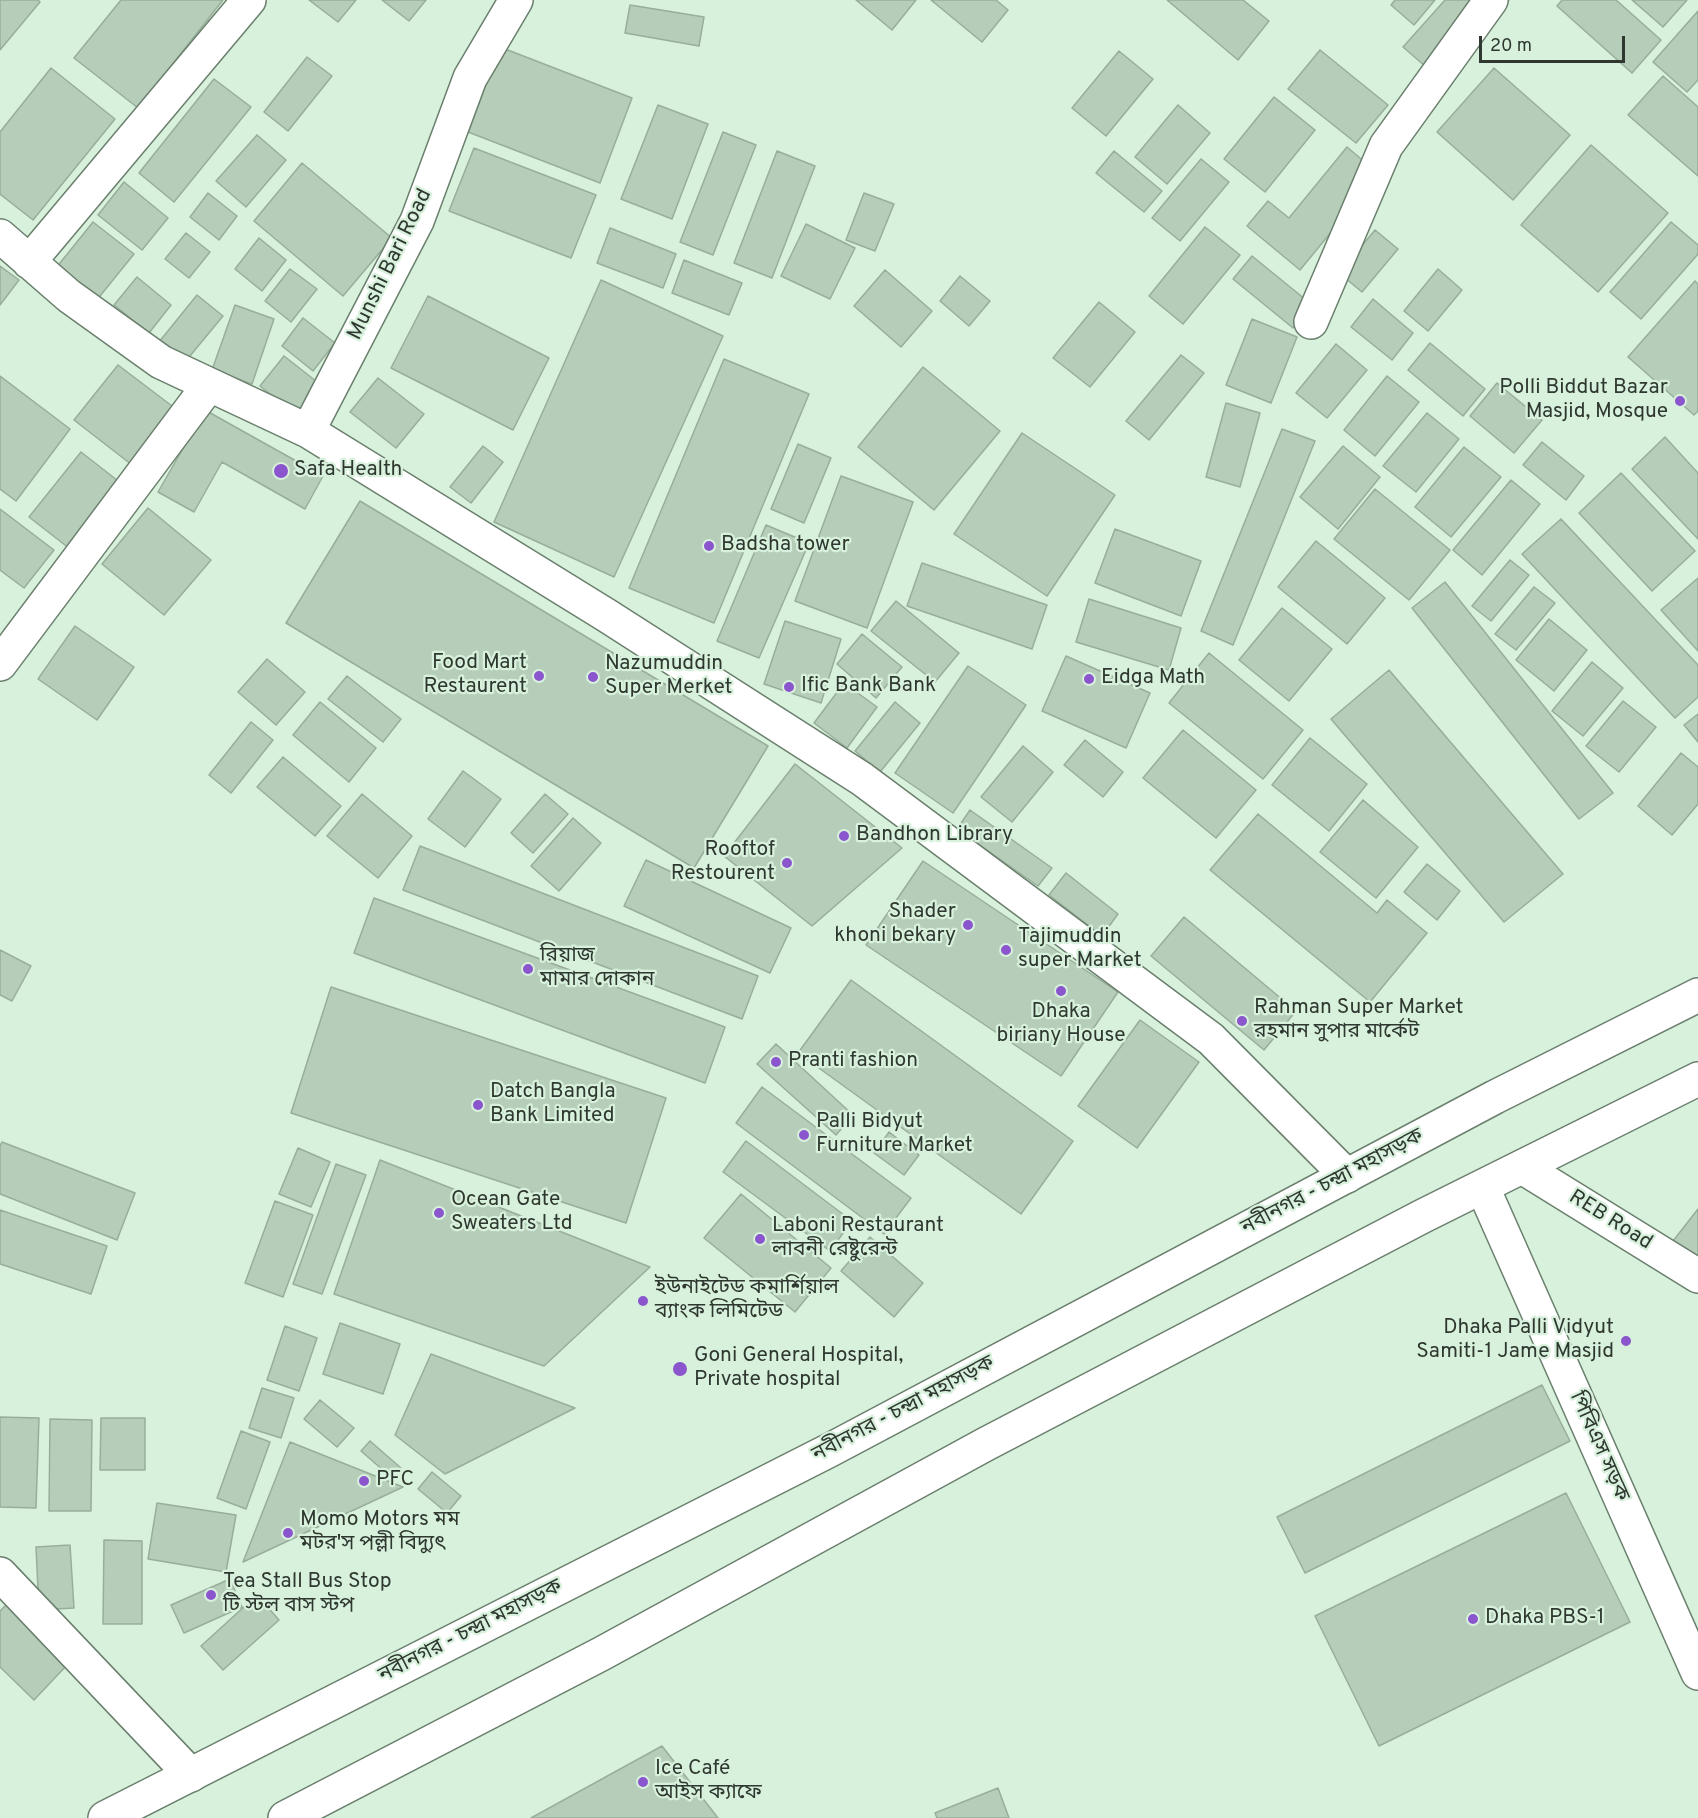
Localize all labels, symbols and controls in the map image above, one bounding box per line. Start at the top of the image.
scale bar [1482,24,1628,62]
text: 20 m [1490,35,1532,58]
street label: Munshi Bari Road [344,185,438,345]
place label: Polli Biddut Bazar Masjid, Mosque [1499,376,1668,426]
marker: Polli Biddut Bazar Masjid, Mosque [1673,394,1687,408]
place label: Safa Health [294,458,402,484]
marker: Safa Health [272,462,290,480]
place label: Badsha tower [721,533,850,559]
marker: Badsha tower [702,539,716,553]
place label: Food Mart Restaurent [423,651,527,701]
place label: Nazumuddin Super Merket [605,652,732,702]
place label: Eidga Math [1101,666,1205,692]
marker: Food Mart Restaurent [532,669,546,683]
marker: Nazumuddin Super Merket [586,670,600,684]
marker: Eidga Math [1082,672,1096,686]
place label: Ific Bank Bank [801,674,936,700]
marker: Ific Bank Bank [782,680,796,694]
place label: Bandhon Library [856,823,1013,849]
marker: Bandhon Library [837,829,851,843]
place label: Rooftof Restourent [671,838,775,888]
marker: Rooftof Restourent [780,856,794,870]
place label: Shader khoni bekary [834,900,956,950]
marker: Shader khoni bekary [961,918,975,932]
place label: Tajimuddin super Market [1018,925,1142,975]
marker: Tajimuddin super Market [999,943,1013,957]
place label: রিয়াজ মামার দোকান [540,944,654,994]
marker: রিয়াজ মামার দোকান [521,962,535,976]
marker: Dhaka biriany House [1054,984,1068,998]
place label: Rahman Super Market রহমান সুপার মার্কেট [1254,996,1463,1046]
place label: Dhaka biriany House [997,1000,1125,1050]
marker: Rahman Super Market রহমান সুপার মার্কেট [1235,1014,1249,1028]
place label: Pranti fashion [788,1049,918,1075]
marker: Pranti fashion [769,1055,783,1069]
place label: Datch Bangla Bank Limited [490,1080,615,1130]
marker: Datch Bangla Bank Limited [471,1098,485,1112]
place label: Palli Bidyut Furniture Market [816,1110,973,1160]
street label: নবীনগর - চন্দ্রা মহাসড়ক [1238,1124,1428,1242]
marker: Palli Bidyut Furniture Market [797,1128,811,1142]
street label: REB Road [1564,1185,1656,1257]
place label: Ocean Gate Sweaters Ltd [451,1188,573,1238]
marker: Ocean Gate Sweaters Ltd [432,1206,446,1220]
place label: Laboni Restaurant লাবনী রেষ্টুরেন্ট [772,1214,944,1264]
marker: Laboni Restaurant লাবনী রেষ্টুরেন্ট [753,1232,767,1246]
place label: ইউনাইটেড কমার্শিয়াল ব্যাংক লিমিটেড [655,1276,839,1326]
marker: ইউনাইটেড কমার্শিয়াল ব্যাংক লিমিটেড [636,1294,650,1308]
place label: Dhaka Palli Vidyut Samiti-1 Jame Masjid [1416,1316,1614,1366]
marker: Dhaka Palli Vidyut Samiti-1 Jame Masjid [1619,1334,1633,1348]
place label: Goni General Hospital, Private hospital [694,1344,903,1394]
street label: নবীনগর - চন্দ্রা মহাসড়ক [809,1351,999,1469]
marker: Goni General Hospital, Private hospital [671,1360,689,1378]
street label: পিবিএস সড়ক [1563,1388,1633,1506]
place label: PFC [376,1468,414,1494]
marker: PFC [357,1474,371,1488]
place label: Momo Motors মম মটর'স পল্লী বিদ্যুৎ [300,1508,460,1558]
marker: Momo Motors মম মটর'স পল্লী বিদ্যুৎ [281,1526,295,1540]
place label: Tea Stall Bus Stop টি স্টল বাস স্টপ [223,1570,392,1620]
street label: নবীনগর - চন্দ্রা মহাসড়ক [375,1575,567,1689]
marker: Tea Stall Bus Stop টি স্টল বাস স্টপ [204,1588,218,1602]
place label: Dhaka PBS-1 [1485,1606,1605,1632]
marker: Dhaka PBS-1 [1466,1612,1480,1626]
place label: Ice Café আইস ক্যাফে [655,1757,762,1807]
marker: Ice Café আইস ক্যাফে [636,1775,650,1789]

